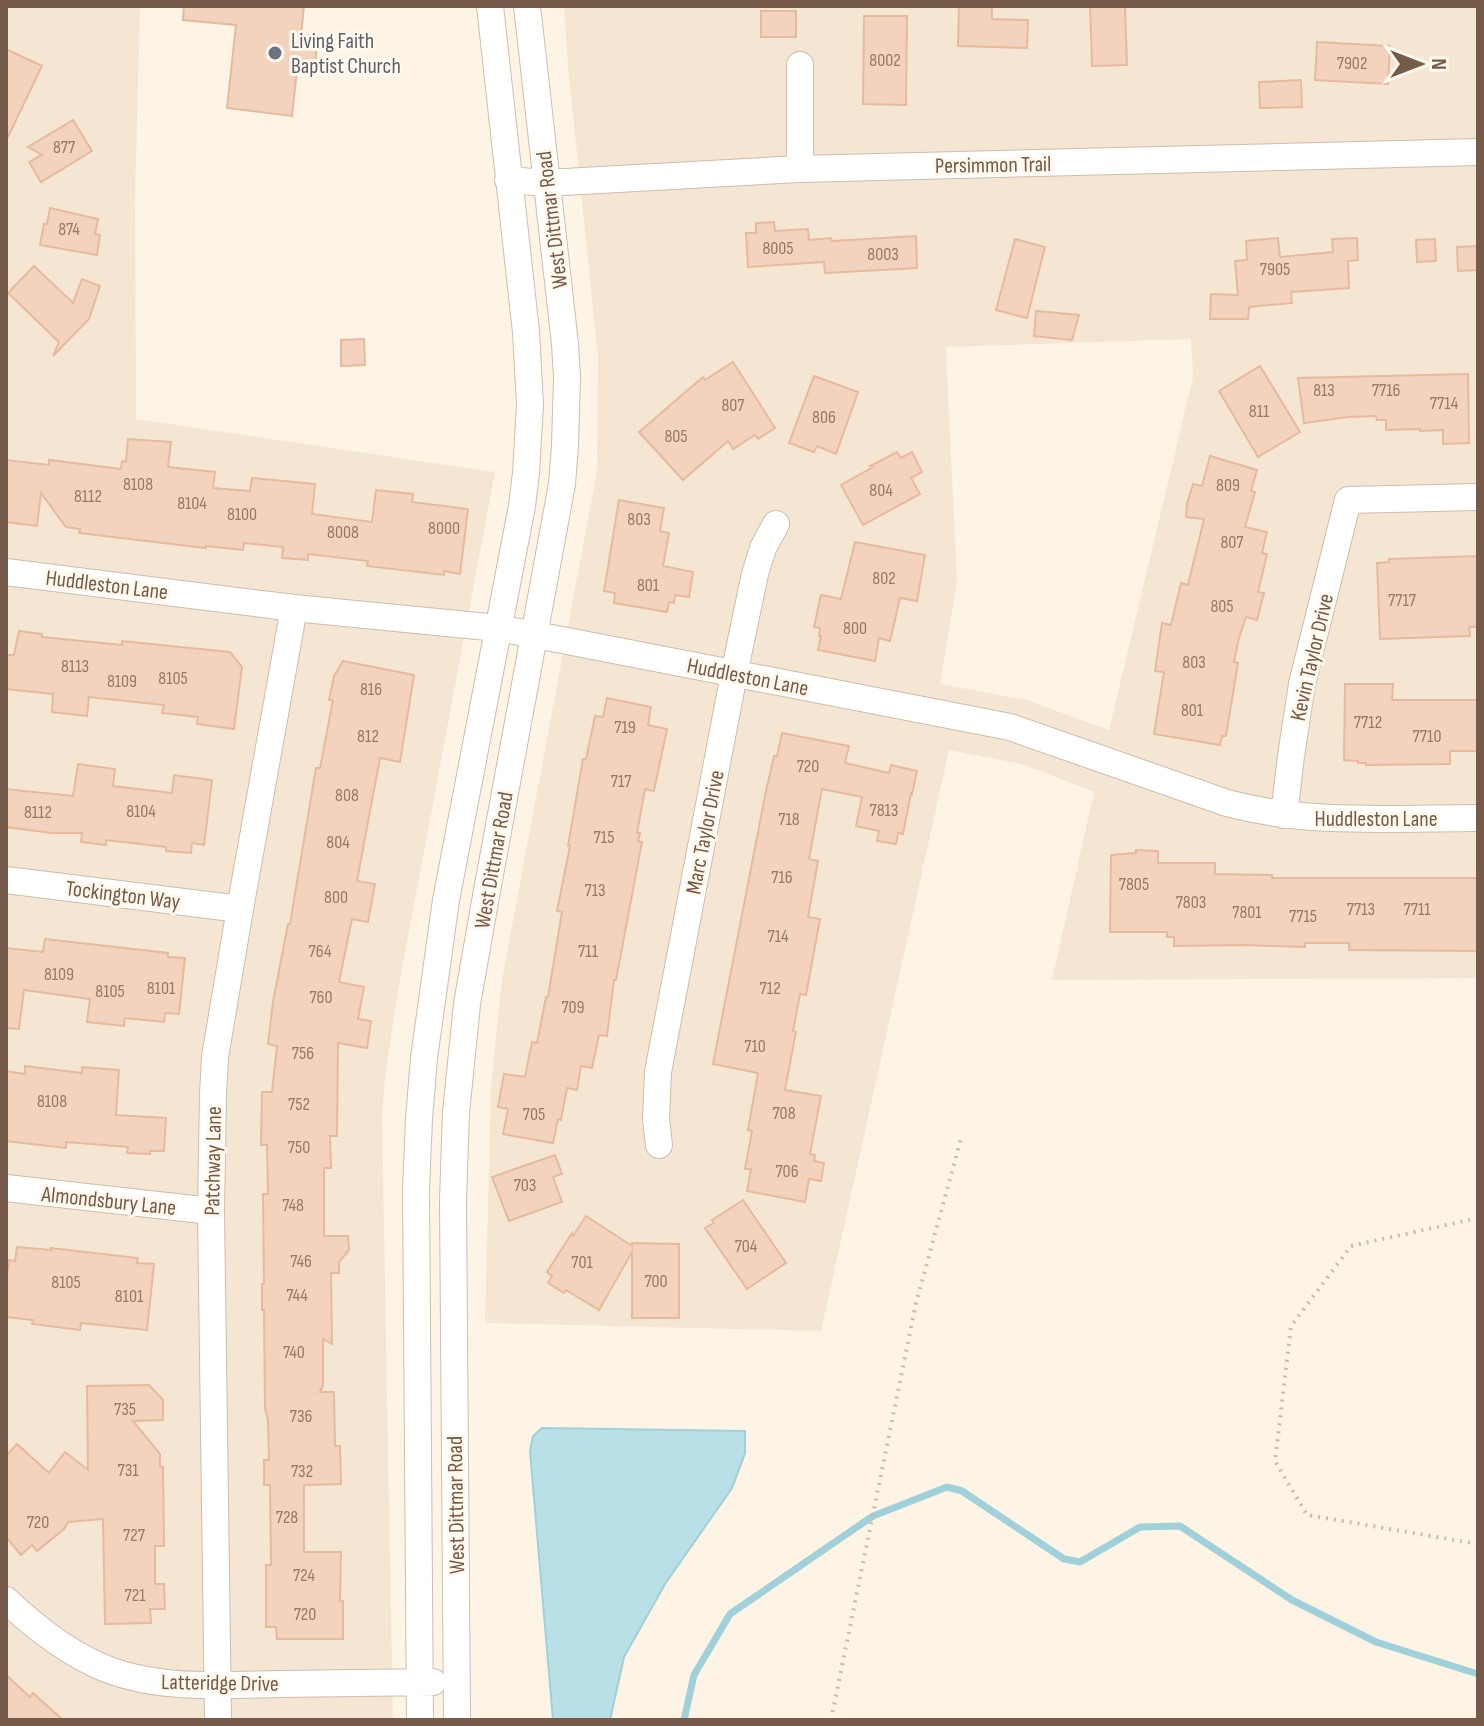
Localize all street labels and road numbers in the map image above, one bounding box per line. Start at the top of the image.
street label: West Dittmar Road [531,150,574,290]
street label: Persimmon Trail [935,151,1051,180]
street label: Huddleston Lane [44,565,170,606]
street label: Kevin Taylor Drive [1285,591,1340,723]
street label: Huddleston Lane [685,652,811,702]
street label: Marc Taylor Drive [680,768,731,896]
street label: West Dittmar Road [469,790,520,931]
street label: Huddleston Lane [1314,806,1438,833]
street label: Tockington Way [64,875,182,916]
street label: Patchway Lane [199,1106,228,1216]
street label: Almondsbury Lane [39,1181,177,1222]
street label: West Dittmar Road [442,1436,471,1574]
street label: Latteridge Drive [161,1669,279,1698]

